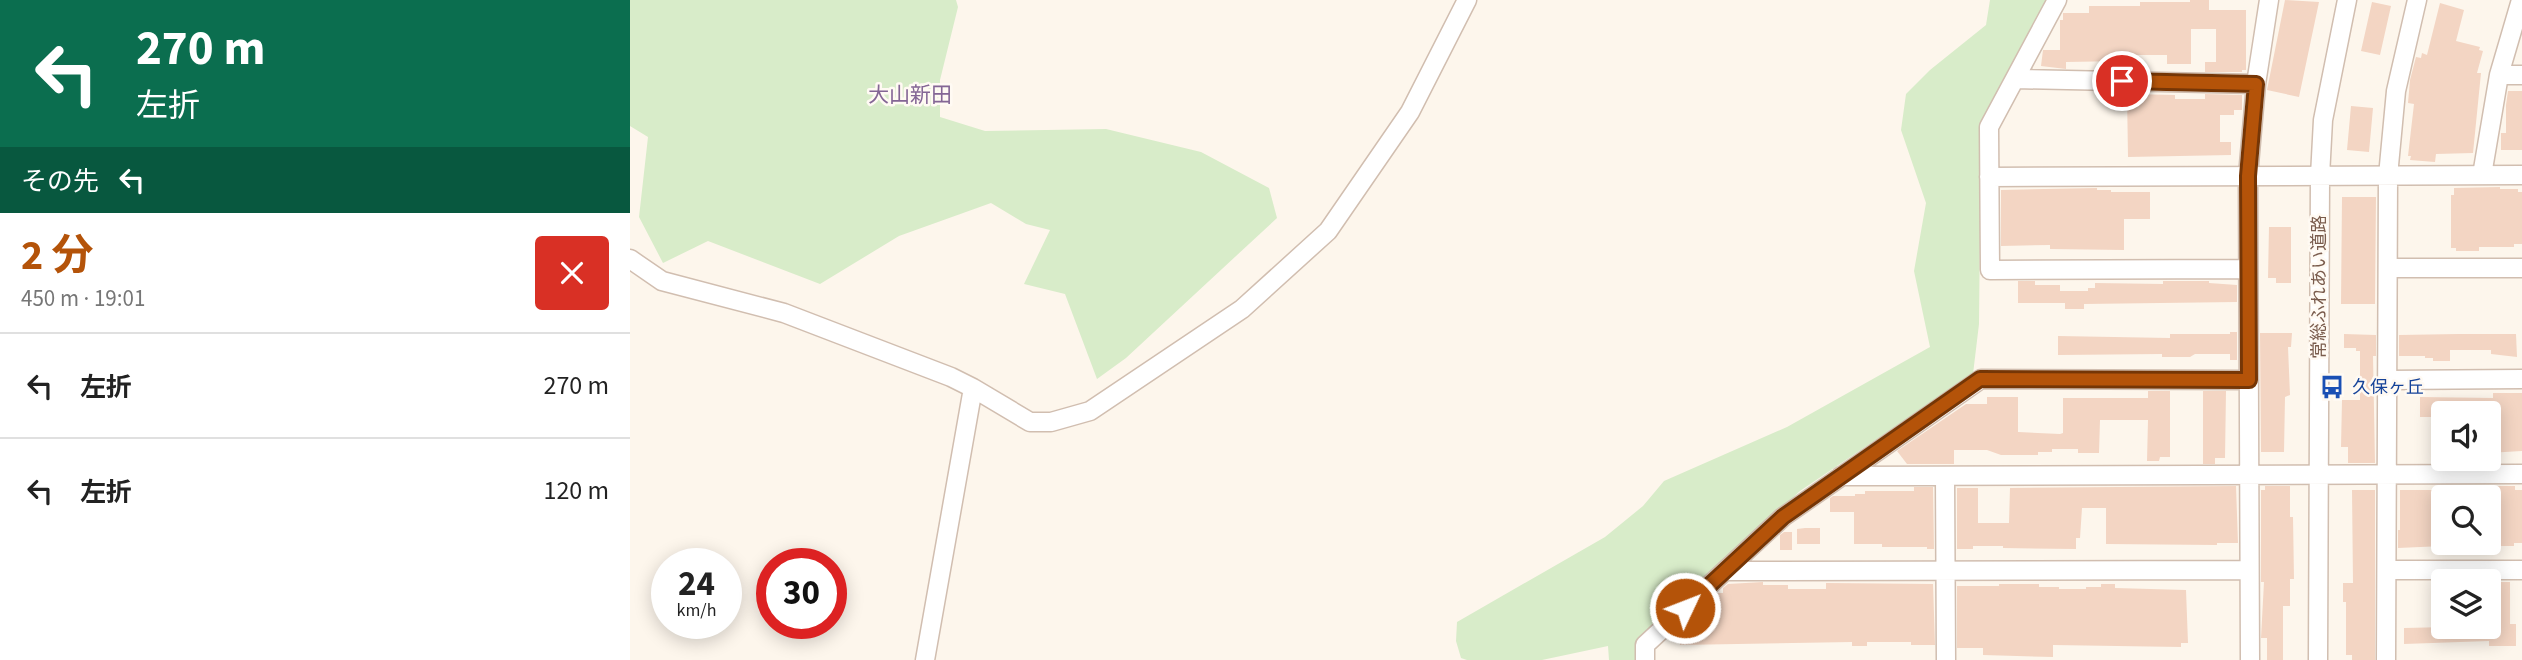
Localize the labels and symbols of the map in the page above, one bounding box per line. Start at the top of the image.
pin [2092,51,2152,111]
district label: 大山新田 [868,80,952,110]
street label: 常総ふれあい道路 [2307,215,2332,359]
bus stop icon: 久保ヶ丘 [2318,373,2346,401]
place label: 久保ヶ丘 [2352,375,2424,400]
speed limit sign: 30 [756,548,847,639]
position arrow [1648,571,1722,645]

